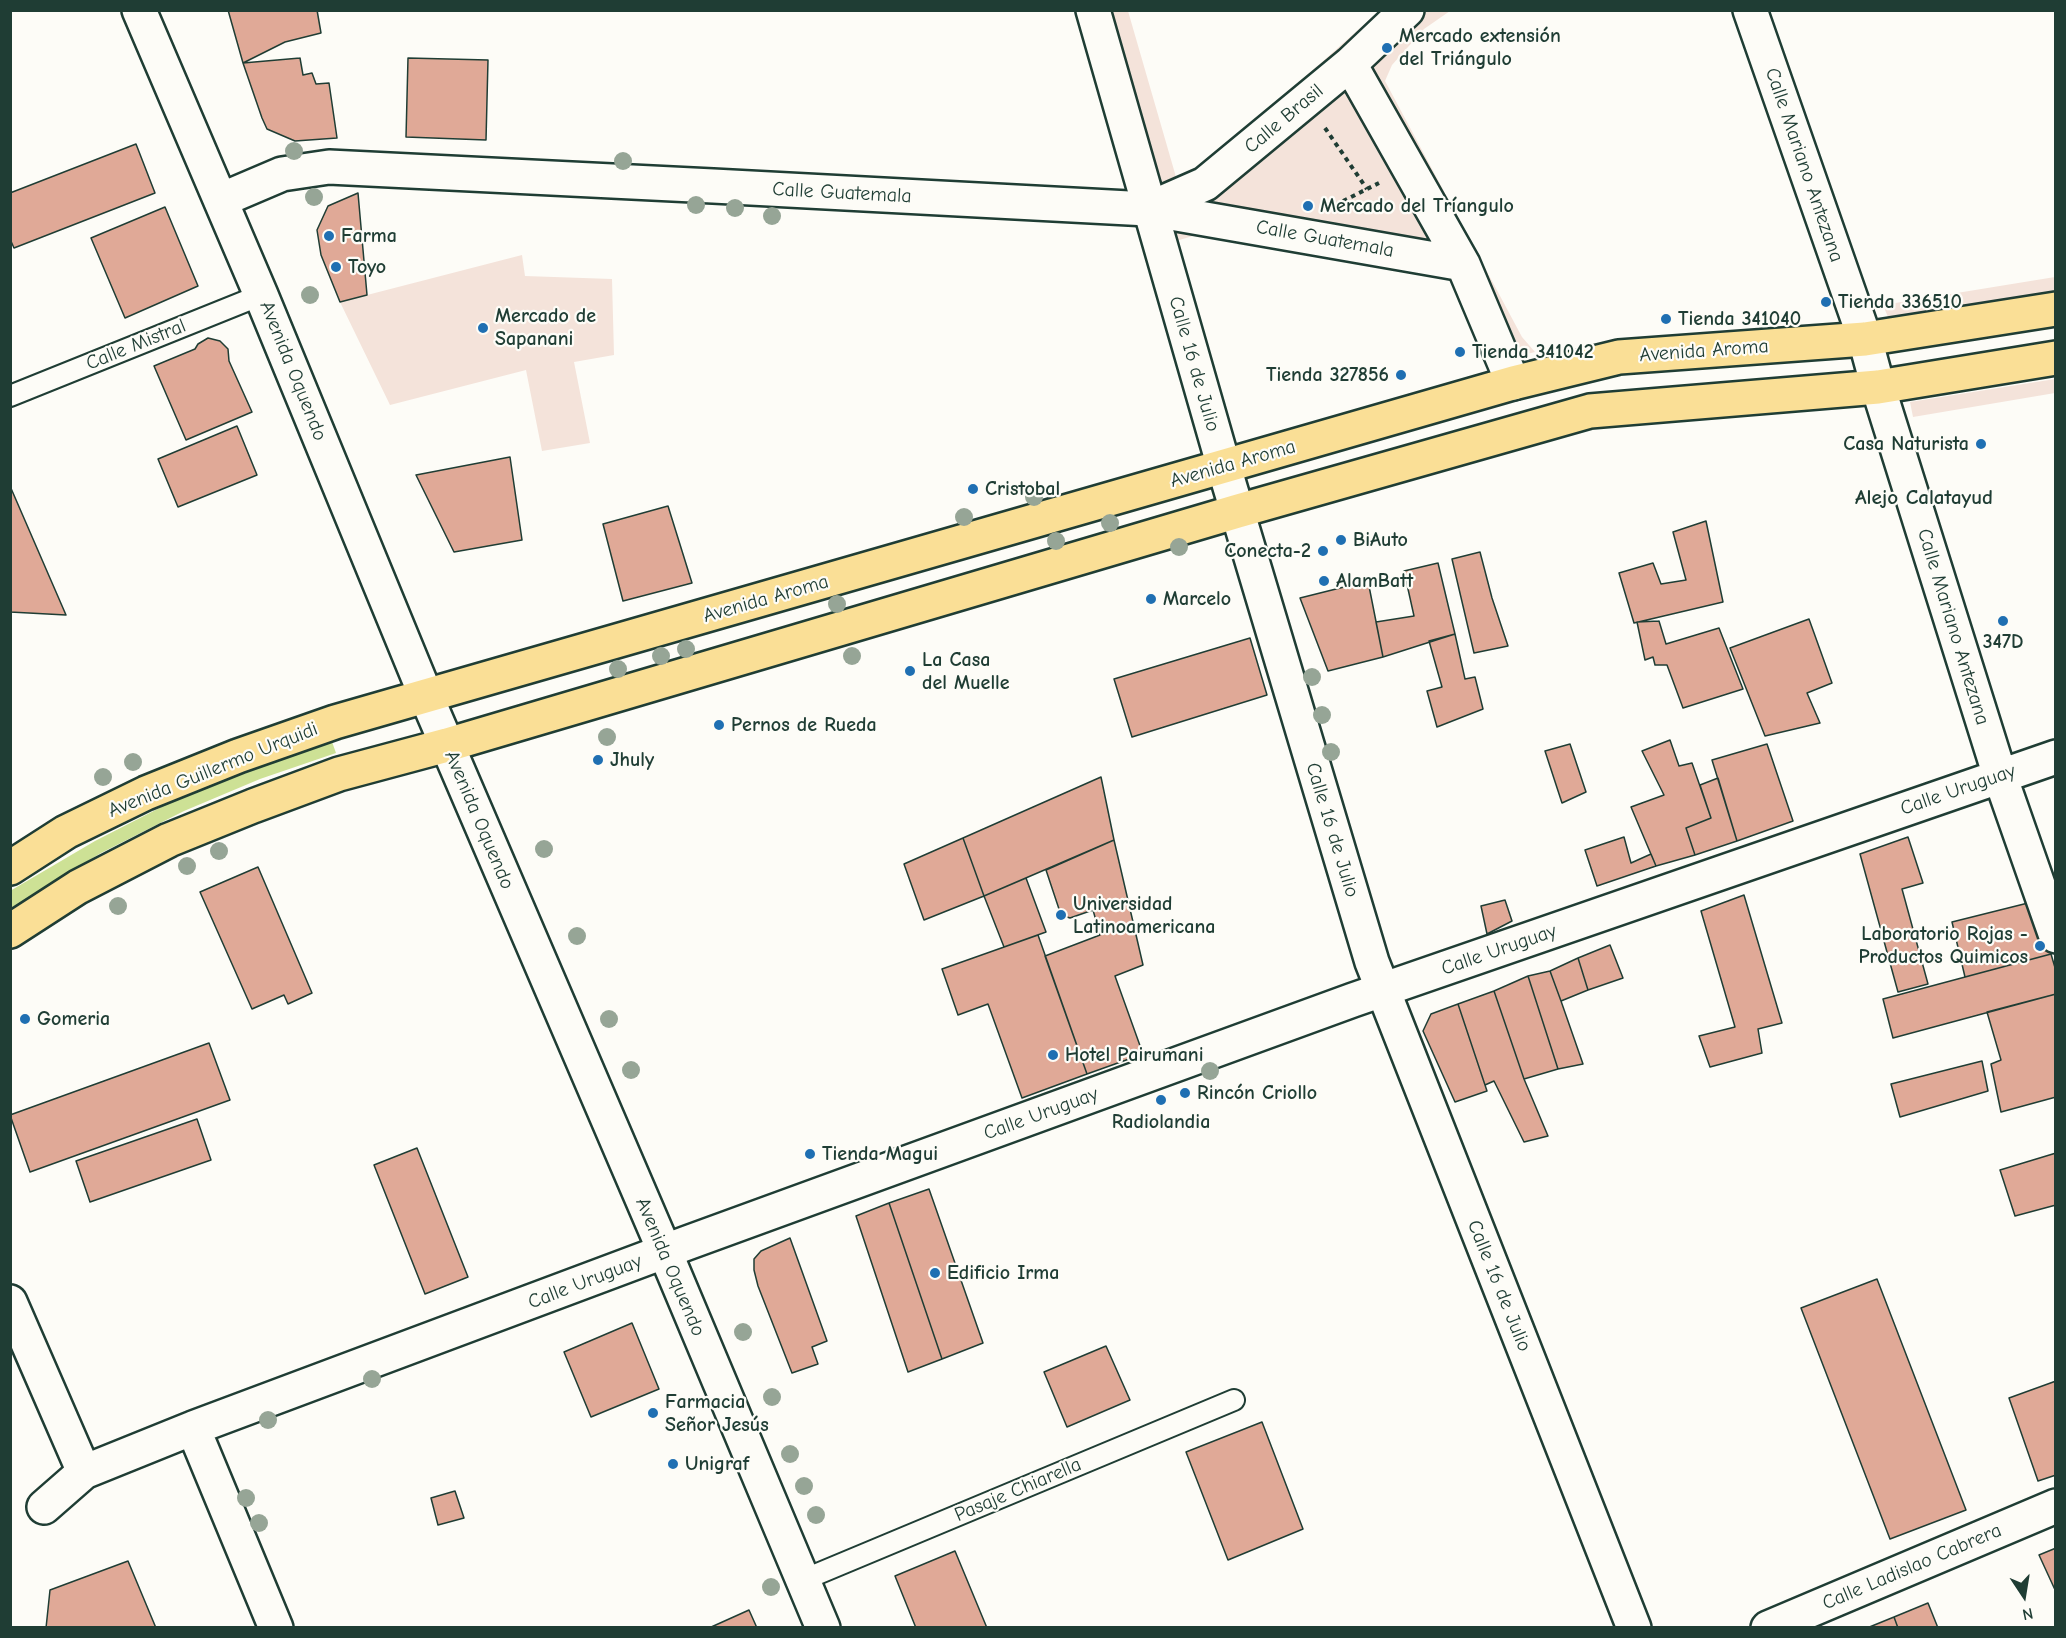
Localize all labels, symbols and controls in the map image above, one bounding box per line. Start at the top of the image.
place label: Mercado extensión del Triángulo [1399,24,1561,71]
marker: Mercado extensión del Triángulo [1380,41,1394,55]
street label: Calle Mariano Antezana [1759,65,1849,265]
street label: Calle Brasil [1240,79,1328,159]
street label: Calle Guatemala [772,177,912,209]
place label: Mercado del Tríangulo [1320,194,1514,218]
marker: Mercado del Tríangulo [1301,199,1315,213]
street label: Calle Guatemala [1254,215,1396,263]
place label: Farma [341,224,397,248]
marker: Farma [322,229,336,243]
place label: Toyo [348,255,386,279]
marker: Toyo [329,260,343,274]
place label: Tienda 336510 [1838,290,1962,314]
street label: Calle 16 de Julio [1163,294,1225,434]
marker: Tienda 336510 [1819,295,1833,309]
street label: Avenida Oquendo [254,298,332,444]
place label: Mercado de Sapanani [495,304,596,351]
place label: Tienda 341040 [1678,307,1801,331]
marker: Tienda 341040 [1659,312,1673,326]
street label: Calle Mistral [83,314,189,376]
marker: Mercado de Sapanani [476,321,490,335]
street label: Avenida Aroma [1639,335,1769,367]
place label: Tienda 341042 [1472,340,1594,364]
marker: Tienda 341042 [1453,345,1467,359]
place label: Tienda 327856 [1266,363,1389,387]
marker: Tienda 327856 [1394,368,1408,382]
place label: Casa Naturista [1843,432,1969,456]
street label: Avenida Aroma [1167,435,1299,493]
marker: Casa Naturista [1974,437,1988,451]
place label: Cristobal [985,477,1060,501]
marker: Cristobal [966,482,980,496]
district label: Alejo Calatayud [1855,485,1993,511]
street label: Calle Mariano Antezana [1912,526,1994,728]
place label: BiAuto [1353,528,1408,552]
marker: BiAuto [1334,533,1348,547]
place label: Conecta-2 [1224,539,1311,563]
marker: Conecta-2 [1316,544,1330,558]
place label: AlamBatt [1336,569,1413,593]
street label: Avenida Aroma [700,570,832,628]
marker: AlamBatt [1317,574,1331,588]
place label: Marcelo [1163,587,1231,611]
marker: Marcelo [1144,592,1158,606]
marker: 347D [1996,614,2010,628]
place label: 347D [1983,630,2023,654]
place label: La Casa del Muelle [922,648,1010,695]
marker: La Casa del Muelle [903,664,917,678]
place label: Pernos de Rueda [731,713,877,737]
street label: Avenida Guillermo Urquidi [105,717,321,823]
marker: Pernos de Rueda [712,718,726,732]
street label: Avenida Oquendo [439,747,519,893]
place label: Jhuly [610,748,654,772]
marker: Jhuly [591,753,605,767]
street label: Calle Uruguay [1897,759,2019,821]
street label: Calle 16 de Julio [1300,760,1364,900]
place label: Universidad Latinoamericana [1073,892,1215,939]
marker: Universidad Latinoamericana [1054,908,1068,922]
street label: Calle Uruguay [1438,919,1560,981]
place label: Laboratorio Rojas - Productos Quimicos [1858,922,2028,969]
marker: Laboratorio Rojas - Productos Quimicos [2033,939,2047,953]
place label: Gomeria [37,1007,110,1031]
marker: Gomeria [18,1012,32,1026]
place label: Hotel Pairumani [1065,1043,1204,1067]
marker: Hotel Pairumani [1046,1048,1060,1062]
place label: Rincón Criollo [1197,1081,1317,1105]
street label: Calle Uruguay [980,1082,1102,1146]
marker: Rincón Criollo [1178,1086,1192,1100]
marker: Radiolandia [1154,1093,1168,1107]
place label: Radiolandia [1112,1110,1210,1134]
place label: Tienda Magui [822,1142,938,1166]
marker: Tienda Magui [803,1147,817,1161]
street label: Avenida Oquendo [630,1194,710,1340]
street label: Calle 16 de Julio [1462,1217,1536,1355]
street label: Calle Uruguay [525,1249,645,1315]
place label: Edificio Irma [947,1261,1059,1285]
marker: Edificio Irma [928,1266,942,1280]
place label: Farmacia Señor Jesús [665,1390,769,1437]
marker: Farmacia Señor Jesús [646,1406,660,1420]
place label: Unigraf [685,1452,749,1476]
street label: Pasaje Chiarella [951,1453,1085,1527]
marker: Unigraf [666,1457,680,1471]
street label: Calle Ladislao Cabrera [1819,1518,2005,1616]
north arrow [1994,1566,2054,1626]
text: N [2021,1604,2035,1623]

